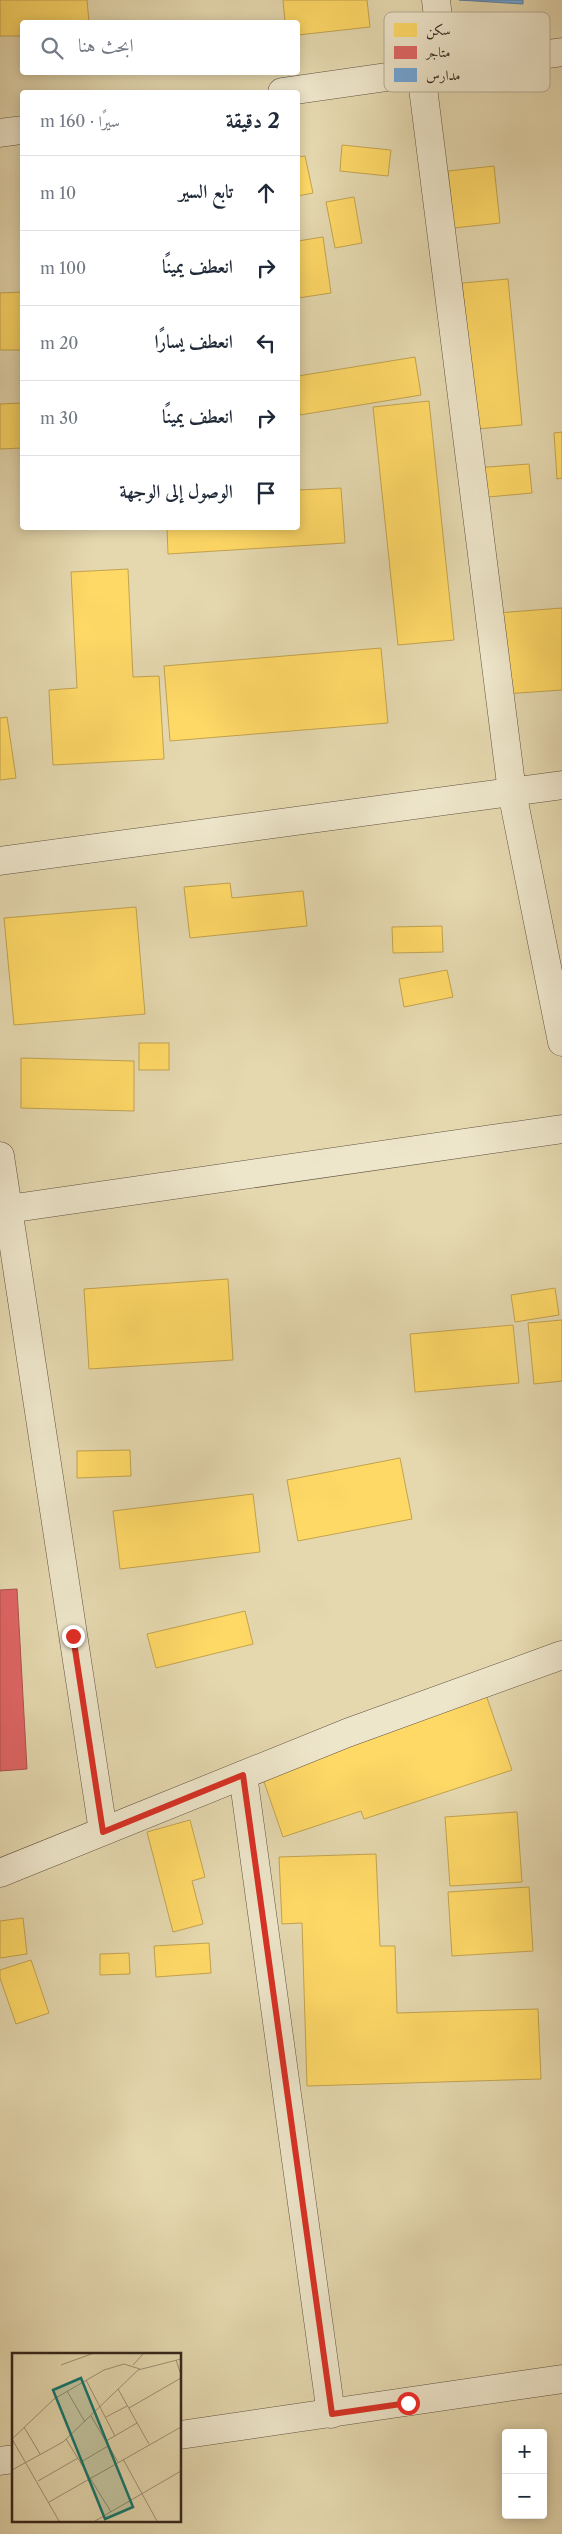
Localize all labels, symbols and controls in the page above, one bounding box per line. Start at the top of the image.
legend [384,12,550,92]
search box [20,20,300,75]
text: سكن [426,21,451,40]
icon: search [38,34,66,62]
text: ابحث هنا [78,34,134,57]
text: متاجر [424,43,450,61]
text: مدارس [426,66,461,84]
text: 2 دقيقة [226,108,280,133]
text: سيرًا · 160 m [40,111,120,131]
icon: ahead [252,179,280,207]
text: تابع السير [179,180,233,203]
text: 10 m [40,183,76,203]
icon: right [252,254,280,282]
text: انعطف يمينًا [162,255,233,278]
text: 100 m [40,258,86,278]
icon: left [252,329,280,357]
text: انعطف يسارًا [154,330,233,353]
text: 20 m [40,333,79,353]
icon: right [252,404,280,432]
text: انعطف يمينًا [162,405,233,428]
text: 30 m [40,408,78,428]
icon: arrive [252,479,280,507]
text: الوصول إلى الوجهة [119,480,233,503]
route end [62,1625,85,1648]
inset map [12,2353,181,2522]
route start [397,2392,420,2415]
map controls [502,2429,547,2519]
button: + [502,2429,547,2474]
button: − [502,2474,547,2519]

